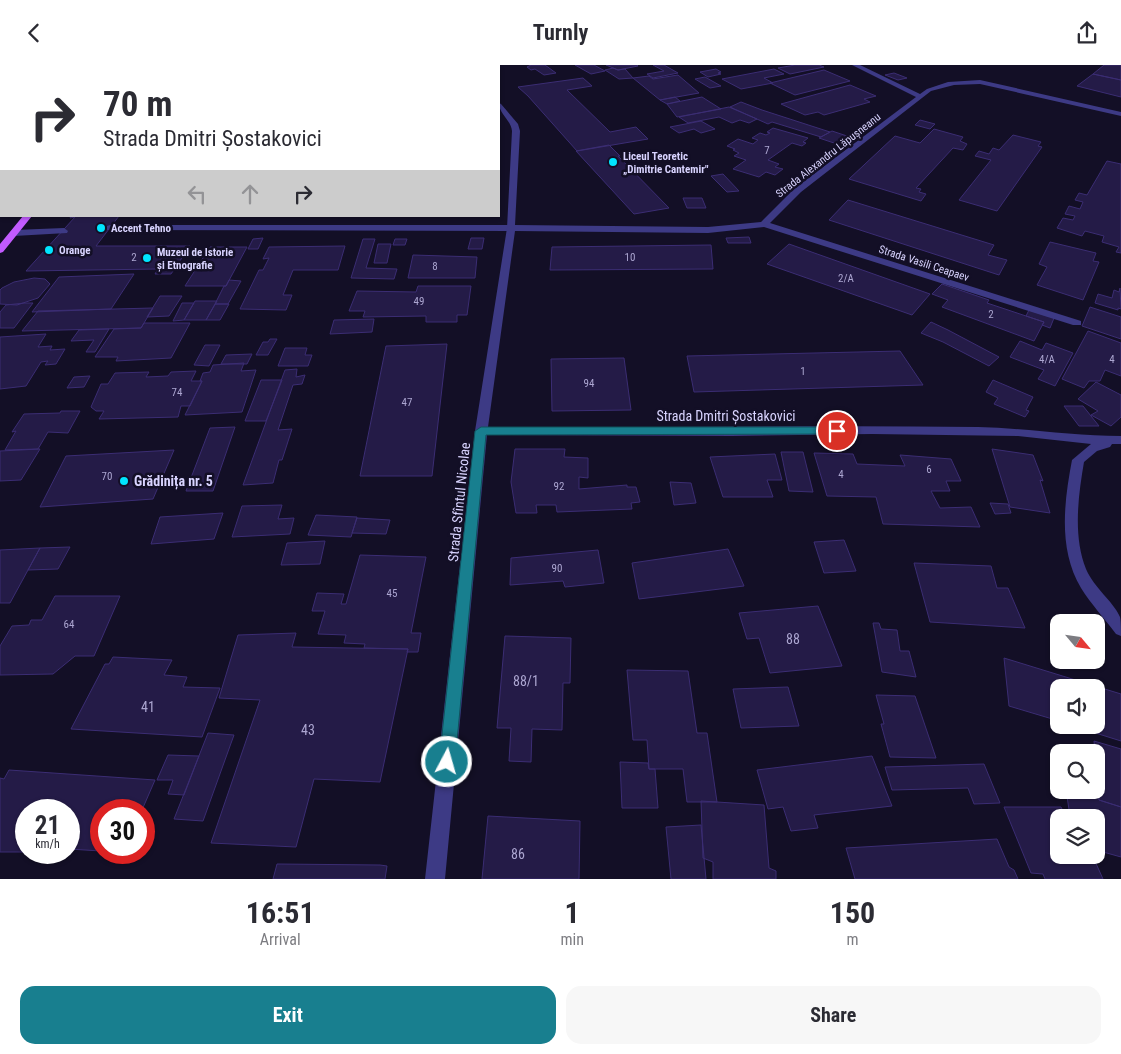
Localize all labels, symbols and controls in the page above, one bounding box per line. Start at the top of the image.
icon: back [20,19,48,47]
icon: share [1073,19,1101,47]
text: Turnly [533,20,588,45]
text: 70 m [103,84,172,125]
icon: right [20,85,85,150]
street label: Strada Alexandru Lăpușneanu [773,110,883,200]
text: Strada Dmitri Șostakovici [103,126,322,151]
house number: 7 [764,144,770,157]
place label: Liceul Teoretic „Dimitrie Cantemir" [623,150,709,176]
marker: Liceul Teoretic „Dimitrie Cantemir" [607,156,619,168]
icon: left [183,180,211,208]
icon: ahead [236,180,264,208]
icon: right [289,180,317,208]
marker: Accent Tehno [95,222,107,234]
place label: Accent Tehno [111,222,172,235]
street label: Strada Vasili Ceapaev [877,243,971,284]
marker: Orange [43,244,55,256]
place label: Orange [59,244,91,257]
place label: Muzeul de Istorie și Etnografie [157,246,233,272]
house number: 2 [131,251,137,264]
house number: 10 [625,251,635,264]
marker: Muzeul de Istorie și Etnografie [141,252,153,264]
house number: 8 [432,260,438,273]
house number: 2/A [838,272,855,285]
house number: 49 [414,295,424,308]
house number: 2 [988,308,994,321]
house number: 4/A [1039,353,1056,366]
house number: 4 [1109,353,1115,366]
house number: 1 [800,365,806,378]
house number: 94 [584,377,595,390]
house number: 74 [172,386,183,399]
house number: 47 [402,396,412,409]
street label: Strada Dmitri Șostakovici [656,408,796,425]
pin [816,410,858,452]
icon: arrive [823,417,851,445]
street label: Strada Sfîntul Nicolae [445,441,473,562]
house number: 6 [926,463,932,476]
house number: 4 [838,468,844,481]
house number: 70 [102,470,112,483]
place label: Grădinița nr. 5 [134,473,213,490]
marker: Grădinița nr. 5 [118,475,130,487]
house number: 92 [554,480,564,493]
house number: 90 [552,562,562,575]
house number: 45 [387,587,397,600]
north arrow [1050,614,1105,669]
map controls [1050,614,1105,864]
house number: 64 [64,618,75,631]
house number: 88 [786,631,800,647]
house number: 88/1 [513,673,539,689]
button: sound [1050,679,1105,734]
house number: 41 [141,699,155,715]
house number: 43 [301,722,315,738]
position arrow [420,735,472,787]
button: search [1050,744,1105,799]
speed limit sign: 30 [90,799,155,864]
button: layers [1050,809,1105,864]
text: 21 [35,811,60,840]
text: km/h [35,837,60,851]
house number: 86 [511,846,525,862]
text: 16:51 [246,895,315,930]
text: 1 [565,895,580,930]
text: 150 [830,895,875,930]
text: Arrival [260,930,301,949]
text: min [560,930,584,949]
text: m [846,930,858,949]
button: Exit [20,986,556,1044]
button: Share [566,986,1101,1044]

